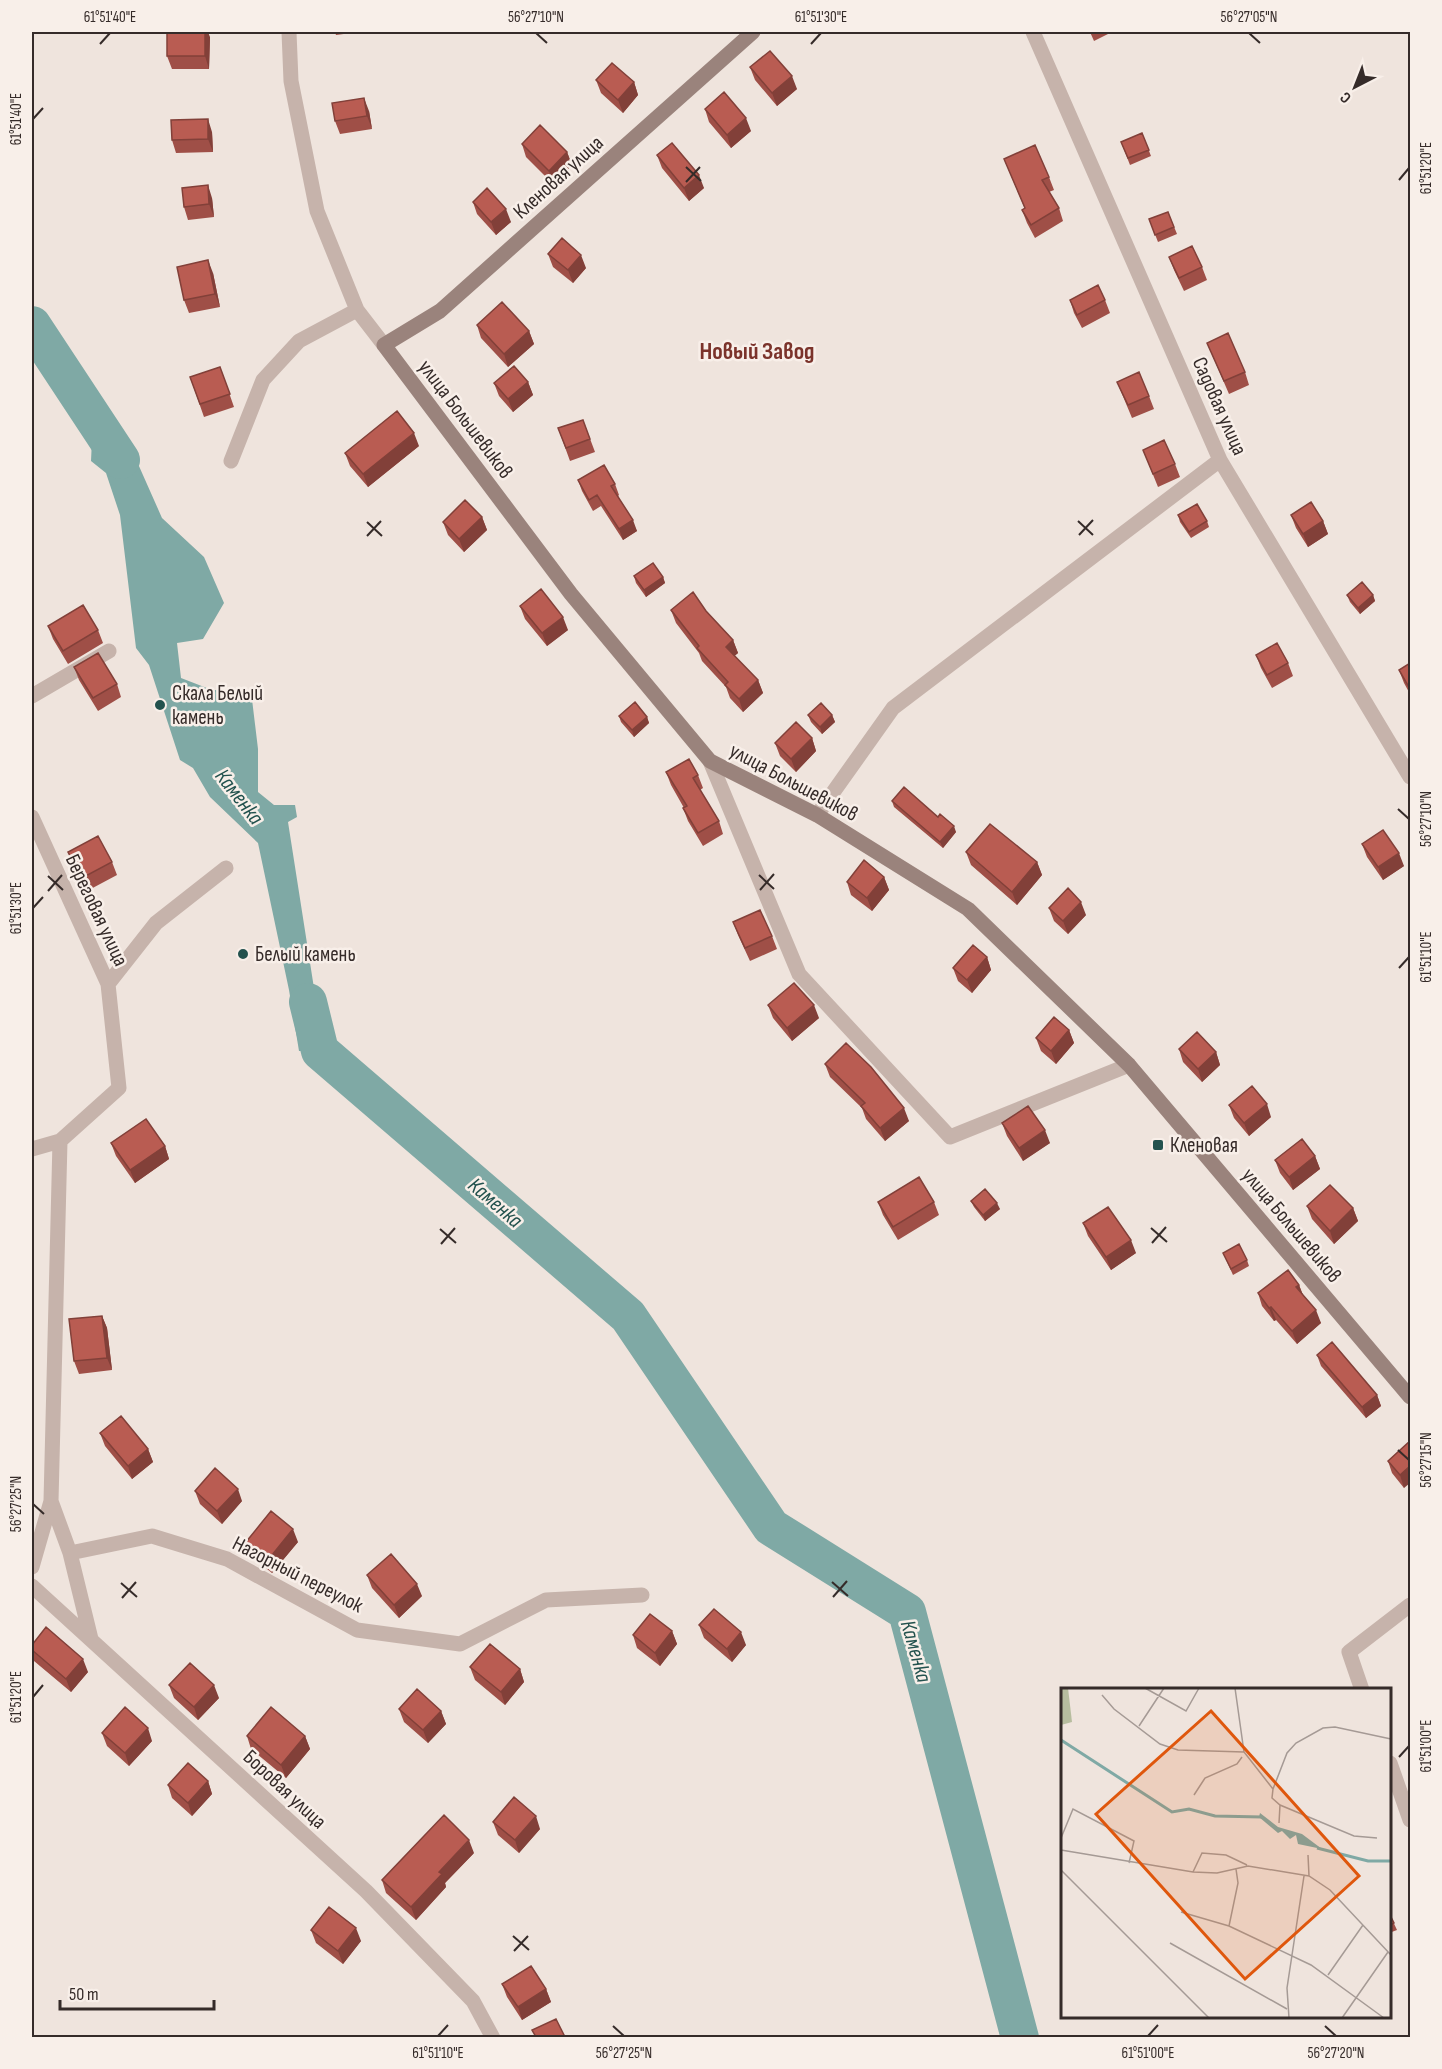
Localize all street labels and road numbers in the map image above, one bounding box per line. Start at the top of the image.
street label: Кленовая улица [508,130,608,224]
street label: Садовая улица [1187,353,1252,459]
street label: улица Большевиков [413,355,518,483]
street label: улица Большевиков [725,738,862,827]
street label: Береговая улица [60,850,133,970]
street label: улица Большевиков [1236,1163,1347,1288]
street label: Нагорный переулок [228,1531,367,1618]
street label: Боровая улица [238,1745,331,1834]

